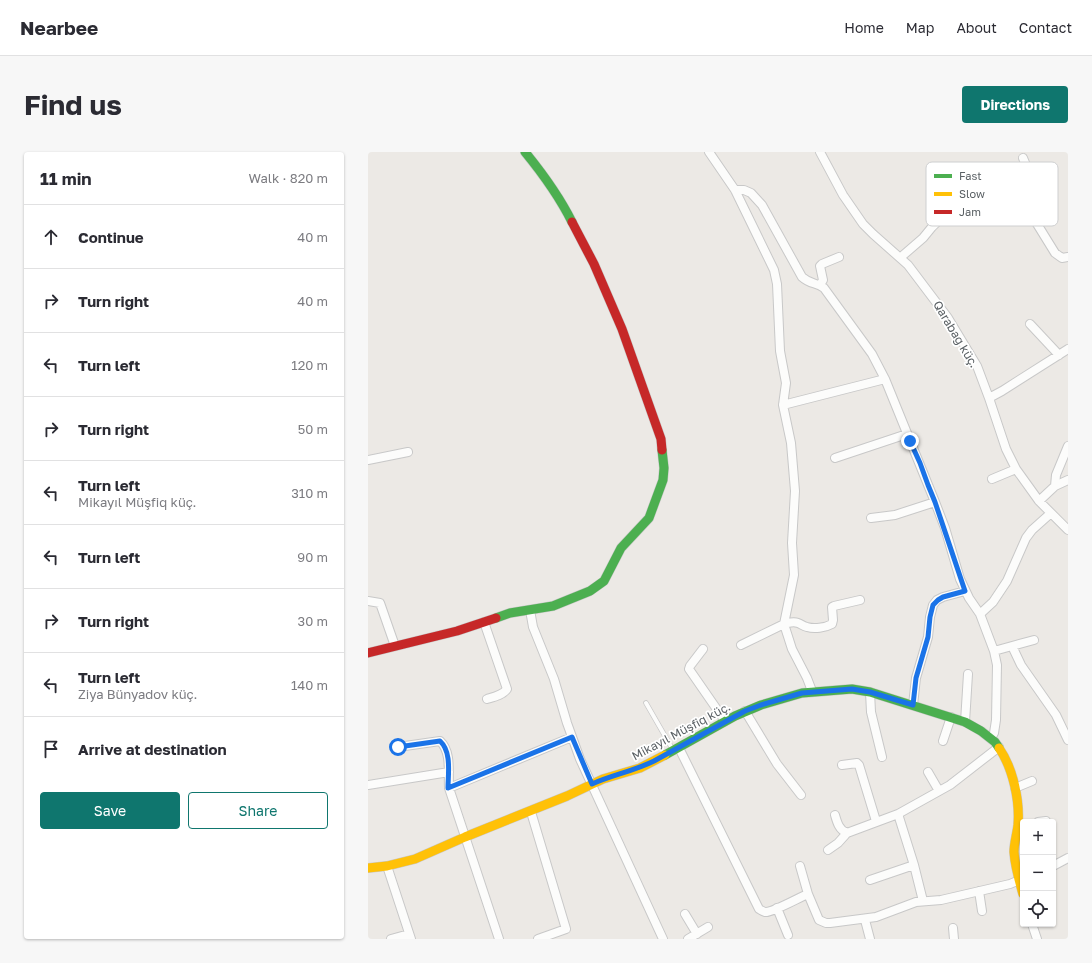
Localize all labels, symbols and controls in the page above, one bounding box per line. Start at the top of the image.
text: Nearbee [20,16,98,39]
text: Home [844,19,884,36]
text: Map [906,19,934,36]
text: About [956,19,997,36]
text: Contact [1019,19,1072,36]
button: Directions [962,86,1068,123]
text: Find us [24,88,122,121]
legend [926,162,1058,226]
text: 11 min [40,168,92,189]
text: Fast [959,169,982,182]
text: Walk · 820 m [249,170,328,186]
text: Slow [959,187,985,200]
text: Jam [959,205,981,218]
icon: ahead [40,226,62,248]
text: Continue [78,228,144,246]
text: 40 m [297,229,328,245]
icon: right [40,290,62,312]
text: Turn right [78,292,149,310]
text: 40 m [297,293,328,309]
street label: Qarabağ küç. [930,298,982,370]
icon: left [40,354,62,376]
text: Turn left [78,356,140,374]
text: 120 m [291,357,328,373]
icon: right [40,418,62,440]
text: Turn right [78,420,149,438]
text: 50 m [298,421,328,437]
route end [901,432,919,450]
text: Turn left [78,476,140,494]
icon: left [40,482,62,504]
text: 310 m [291,485,328,501]
text: Mikayıl Müşfiq küç. [78,494,196,510]
icon: left [40,546,62,568]
text: Turn left [78,548,140,566]
text: 90 m [297,549,328,565]
icon: right [40,610,62,632]
text: Turn right [78,612,149,630]
text: 30 m [298,613,328,629]
text: Turn left [78,668,140,686]
icon: left [40,674,62,696]
text: 140 m [291,677,328,693]
text: Ziya Bünyadov küç. [78,686,197,702]
street label: Mikayıl Müşfiq küç. [629,699,733,763]
icon: arrive [40,738,62,760]
route start [389,738,407,756]
text: Arrive at destination [78,740,227,758]
button: Save [40,792,180,829]
button: Share [188,792,328,829]
map controls [1020,819,1056,927]
button: + [1020,819,1056,855]
button: − [1020,855,1056,891]
button: locate [1020,891,1056,927]

